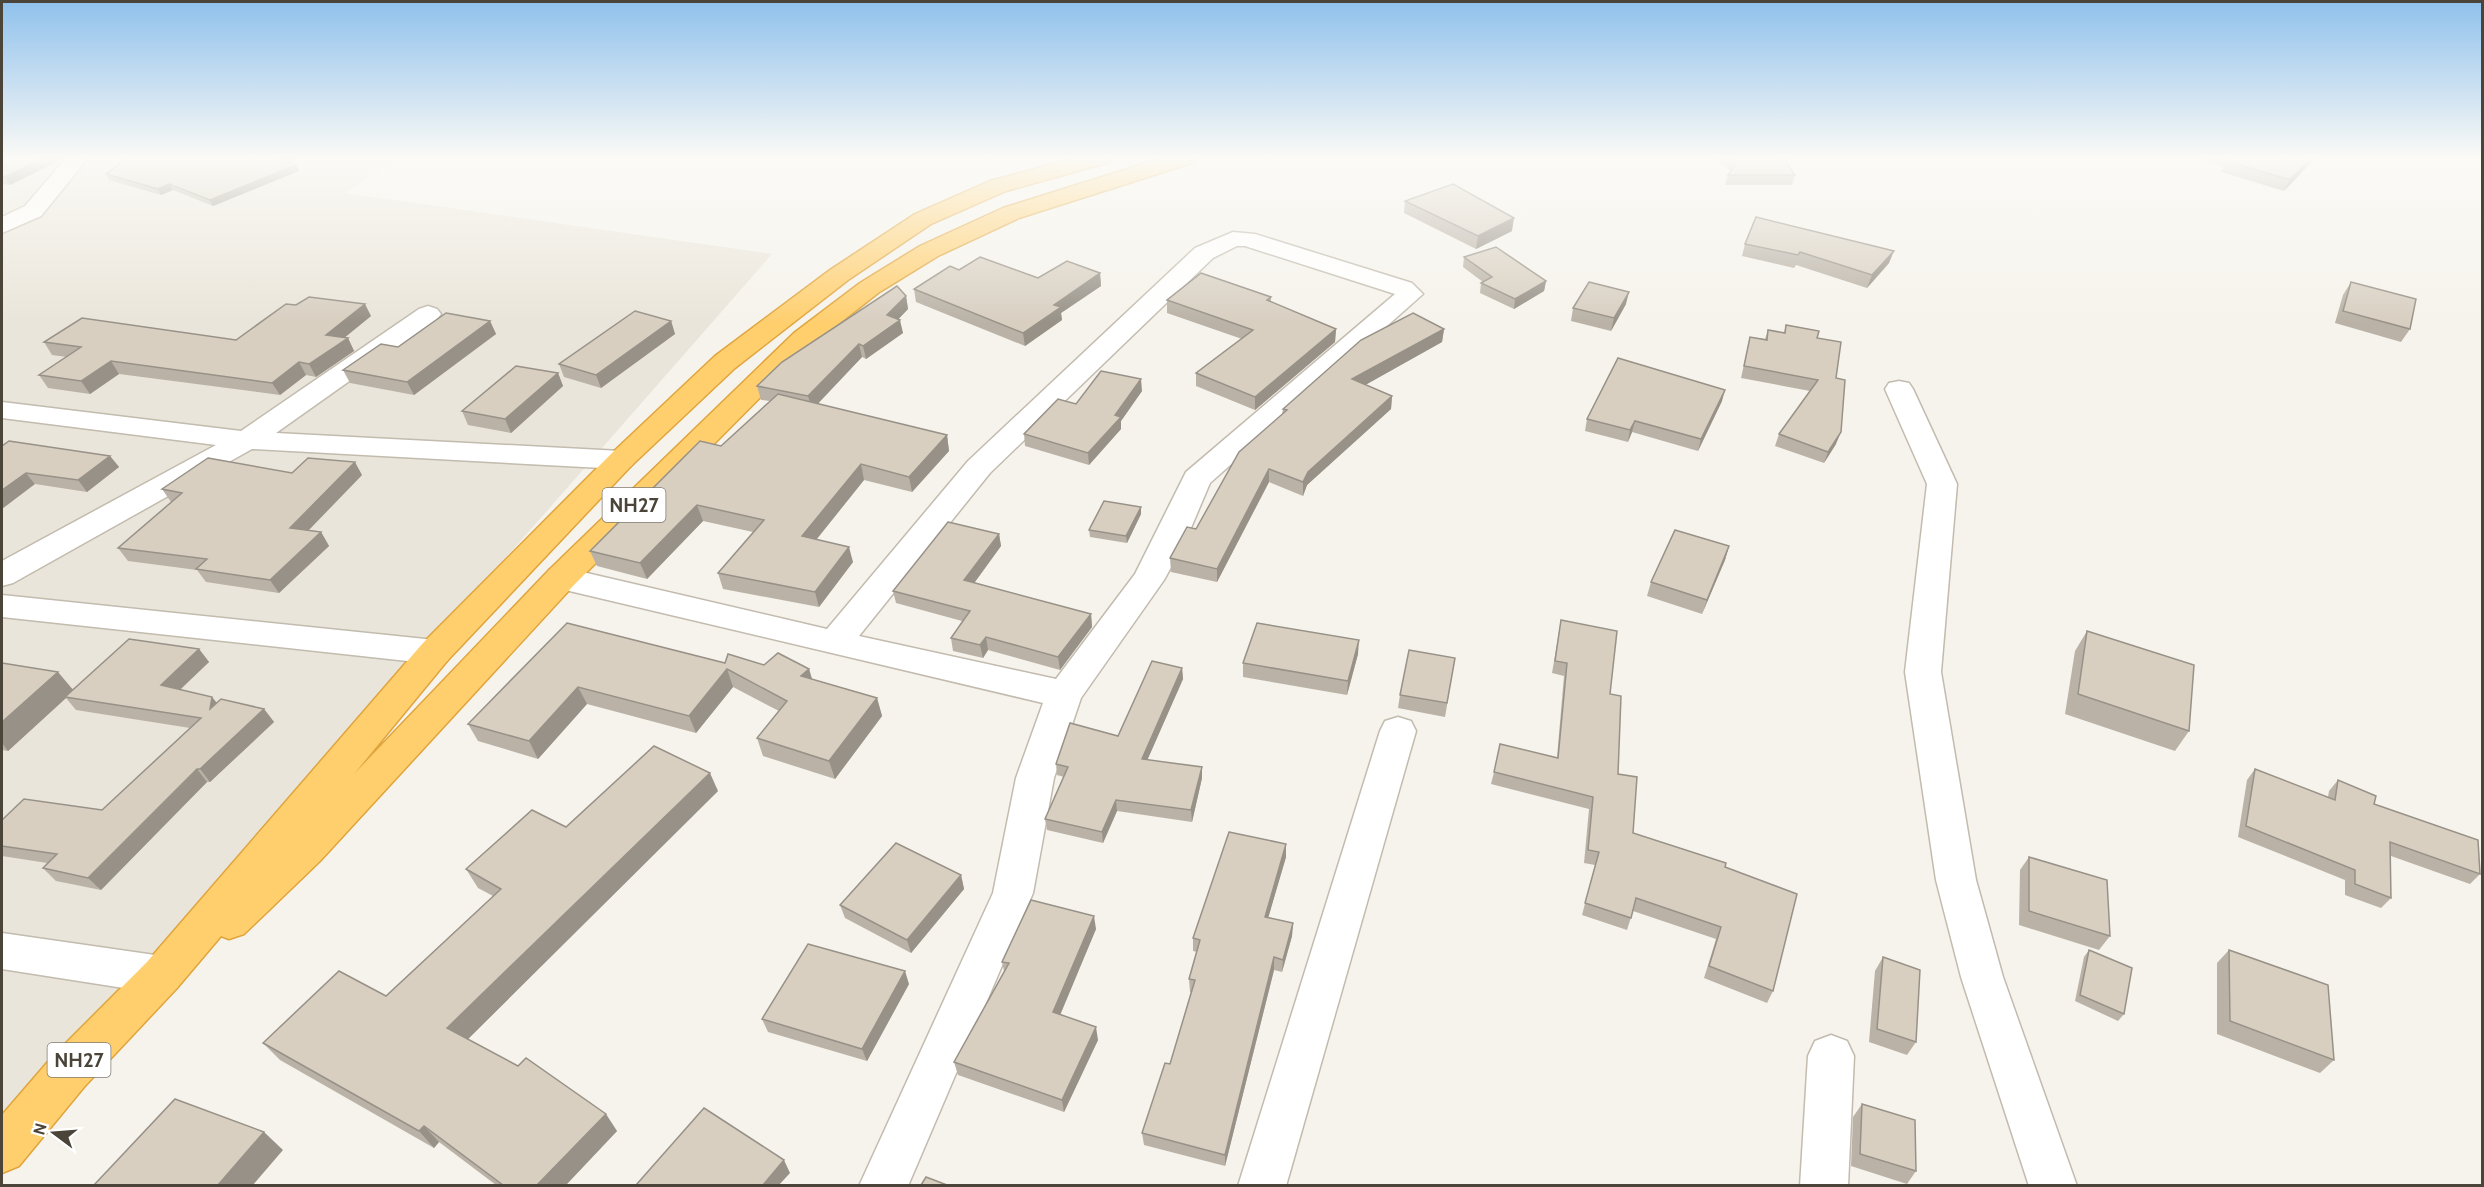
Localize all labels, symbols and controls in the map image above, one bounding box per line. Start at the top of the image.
road number: NH27 [602,488,666,522]
road number: NH27 [48,1043,110,1077]
north arrow [24,1103,84,1163]
text: N [29,1121,51,1137]

